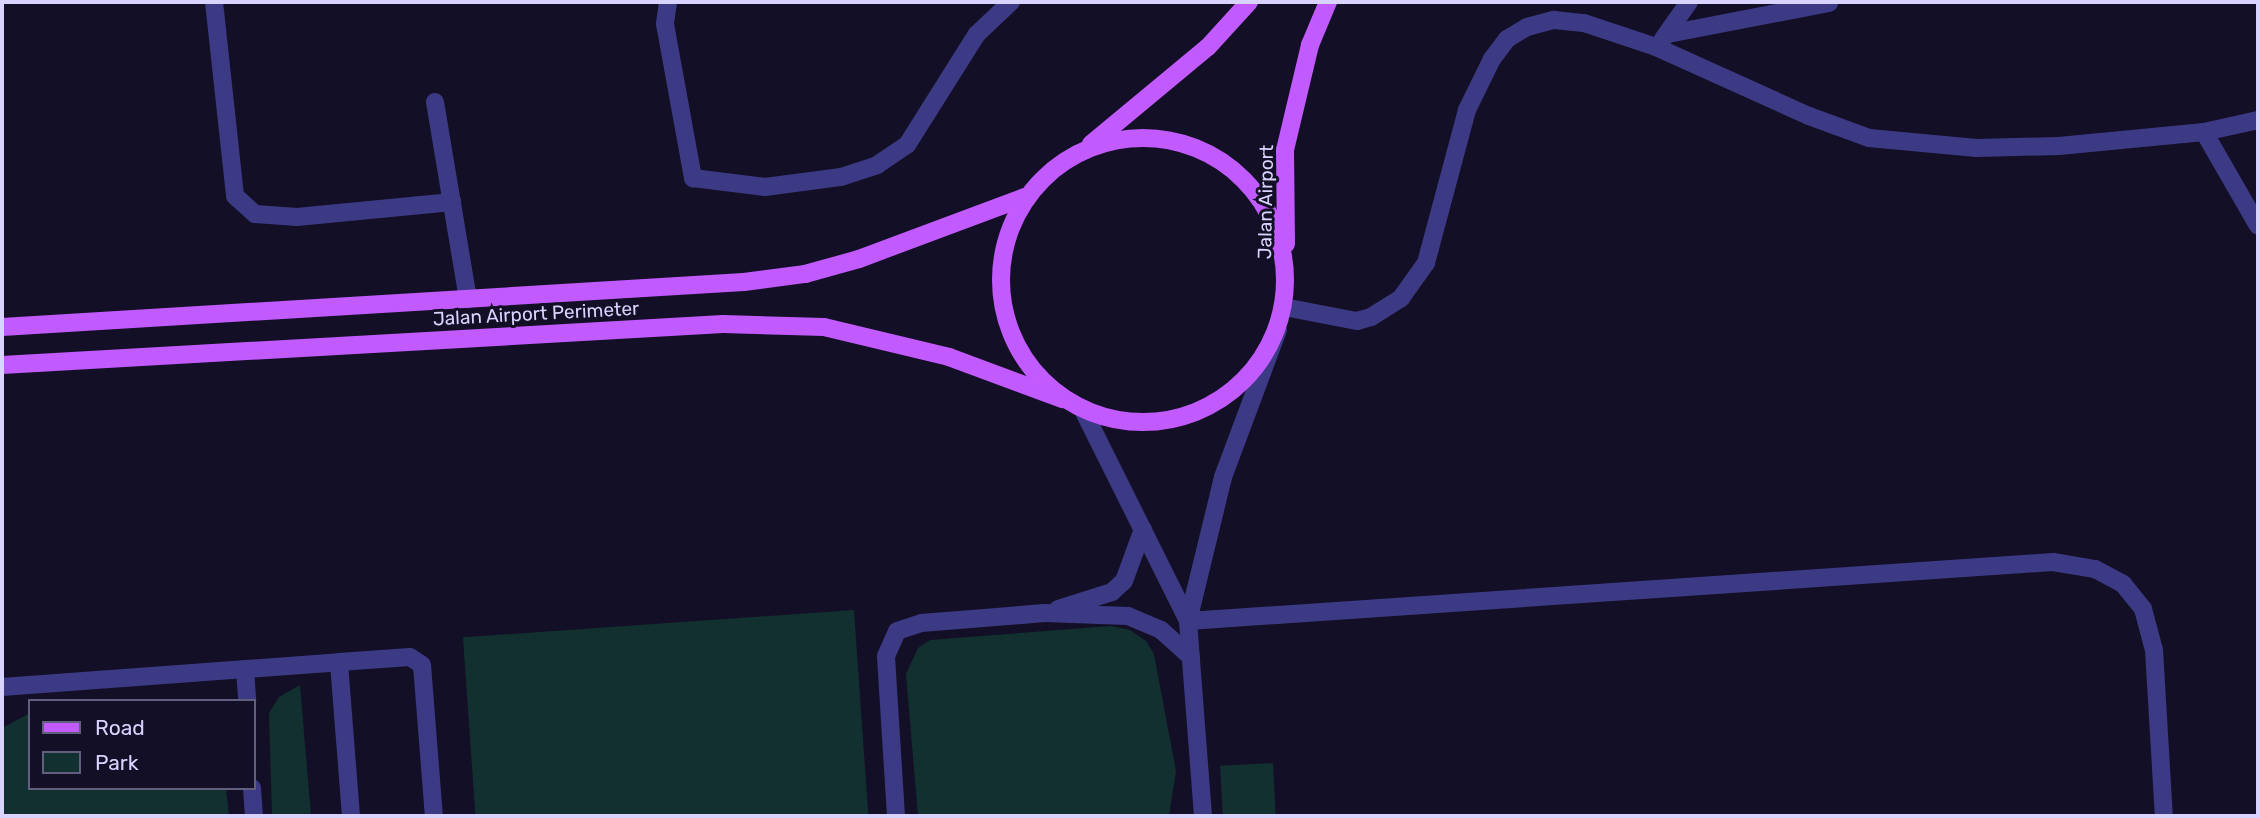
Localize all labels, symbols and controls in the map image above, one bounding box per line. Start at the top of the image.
street label: Jalan Airport [1254,144,1278,260]
street label: Jalan Airport Perimeter [432,297,640,331]
legend [28,699,256,790]
text: Road [95,715,145,740]
text: Park [95,750,139,775]

